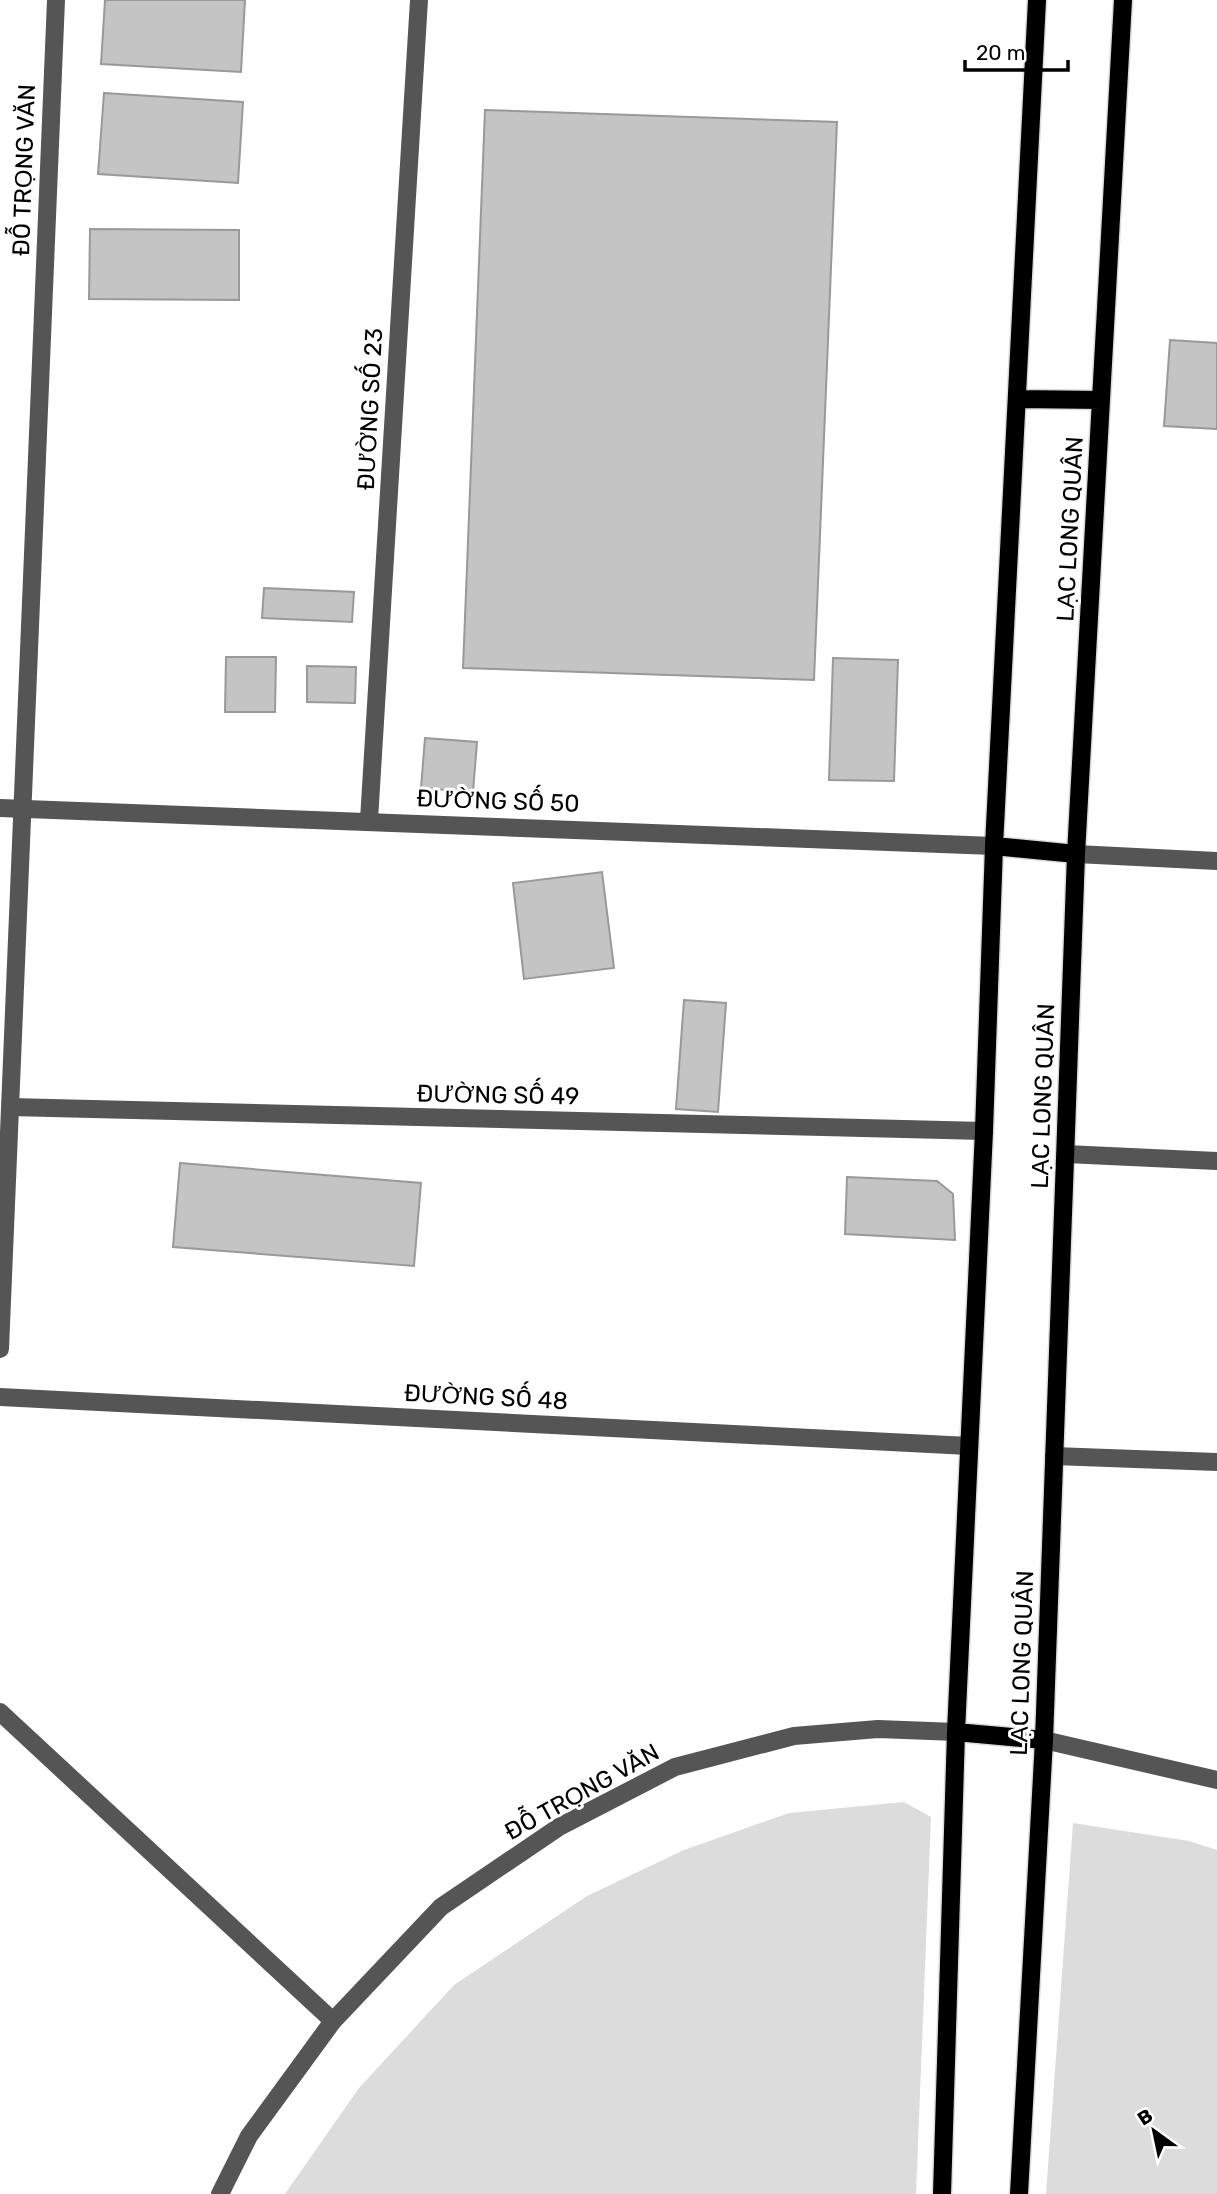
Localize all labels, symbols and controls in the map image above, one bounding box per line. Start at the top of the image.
scale bar [965,28,1068,72]
text: 20 m [976,40,1025,65]
street label: ĐỖ TRỌNG VĂN [4,83,41,256]
street label: ĐƯỜNG SỐ 23 [347,327,388,491]
street label: LẠC LONG QUÂN [1051,436,1089,622]
street label: ĐƯỜNG SỐ 50 [416,780,580,818]
street label: LẠC LONG QUÂN [1026,1003,1060,1189]
street label: ĐƯỜNG SỐ 49 [416,1075,580,1110]
street label: ĐƯỜNG SỐ 48 [403,1374,569,1415]
street label: LẠC LONG QUÂN [1005,1570,1039,1756]
street label: ĐỖ TRỌNG VĂN [498,1735,664,1846]
north arrow [1119,2096,1189,2166]
text: B [1133,2104,1157,2130]

